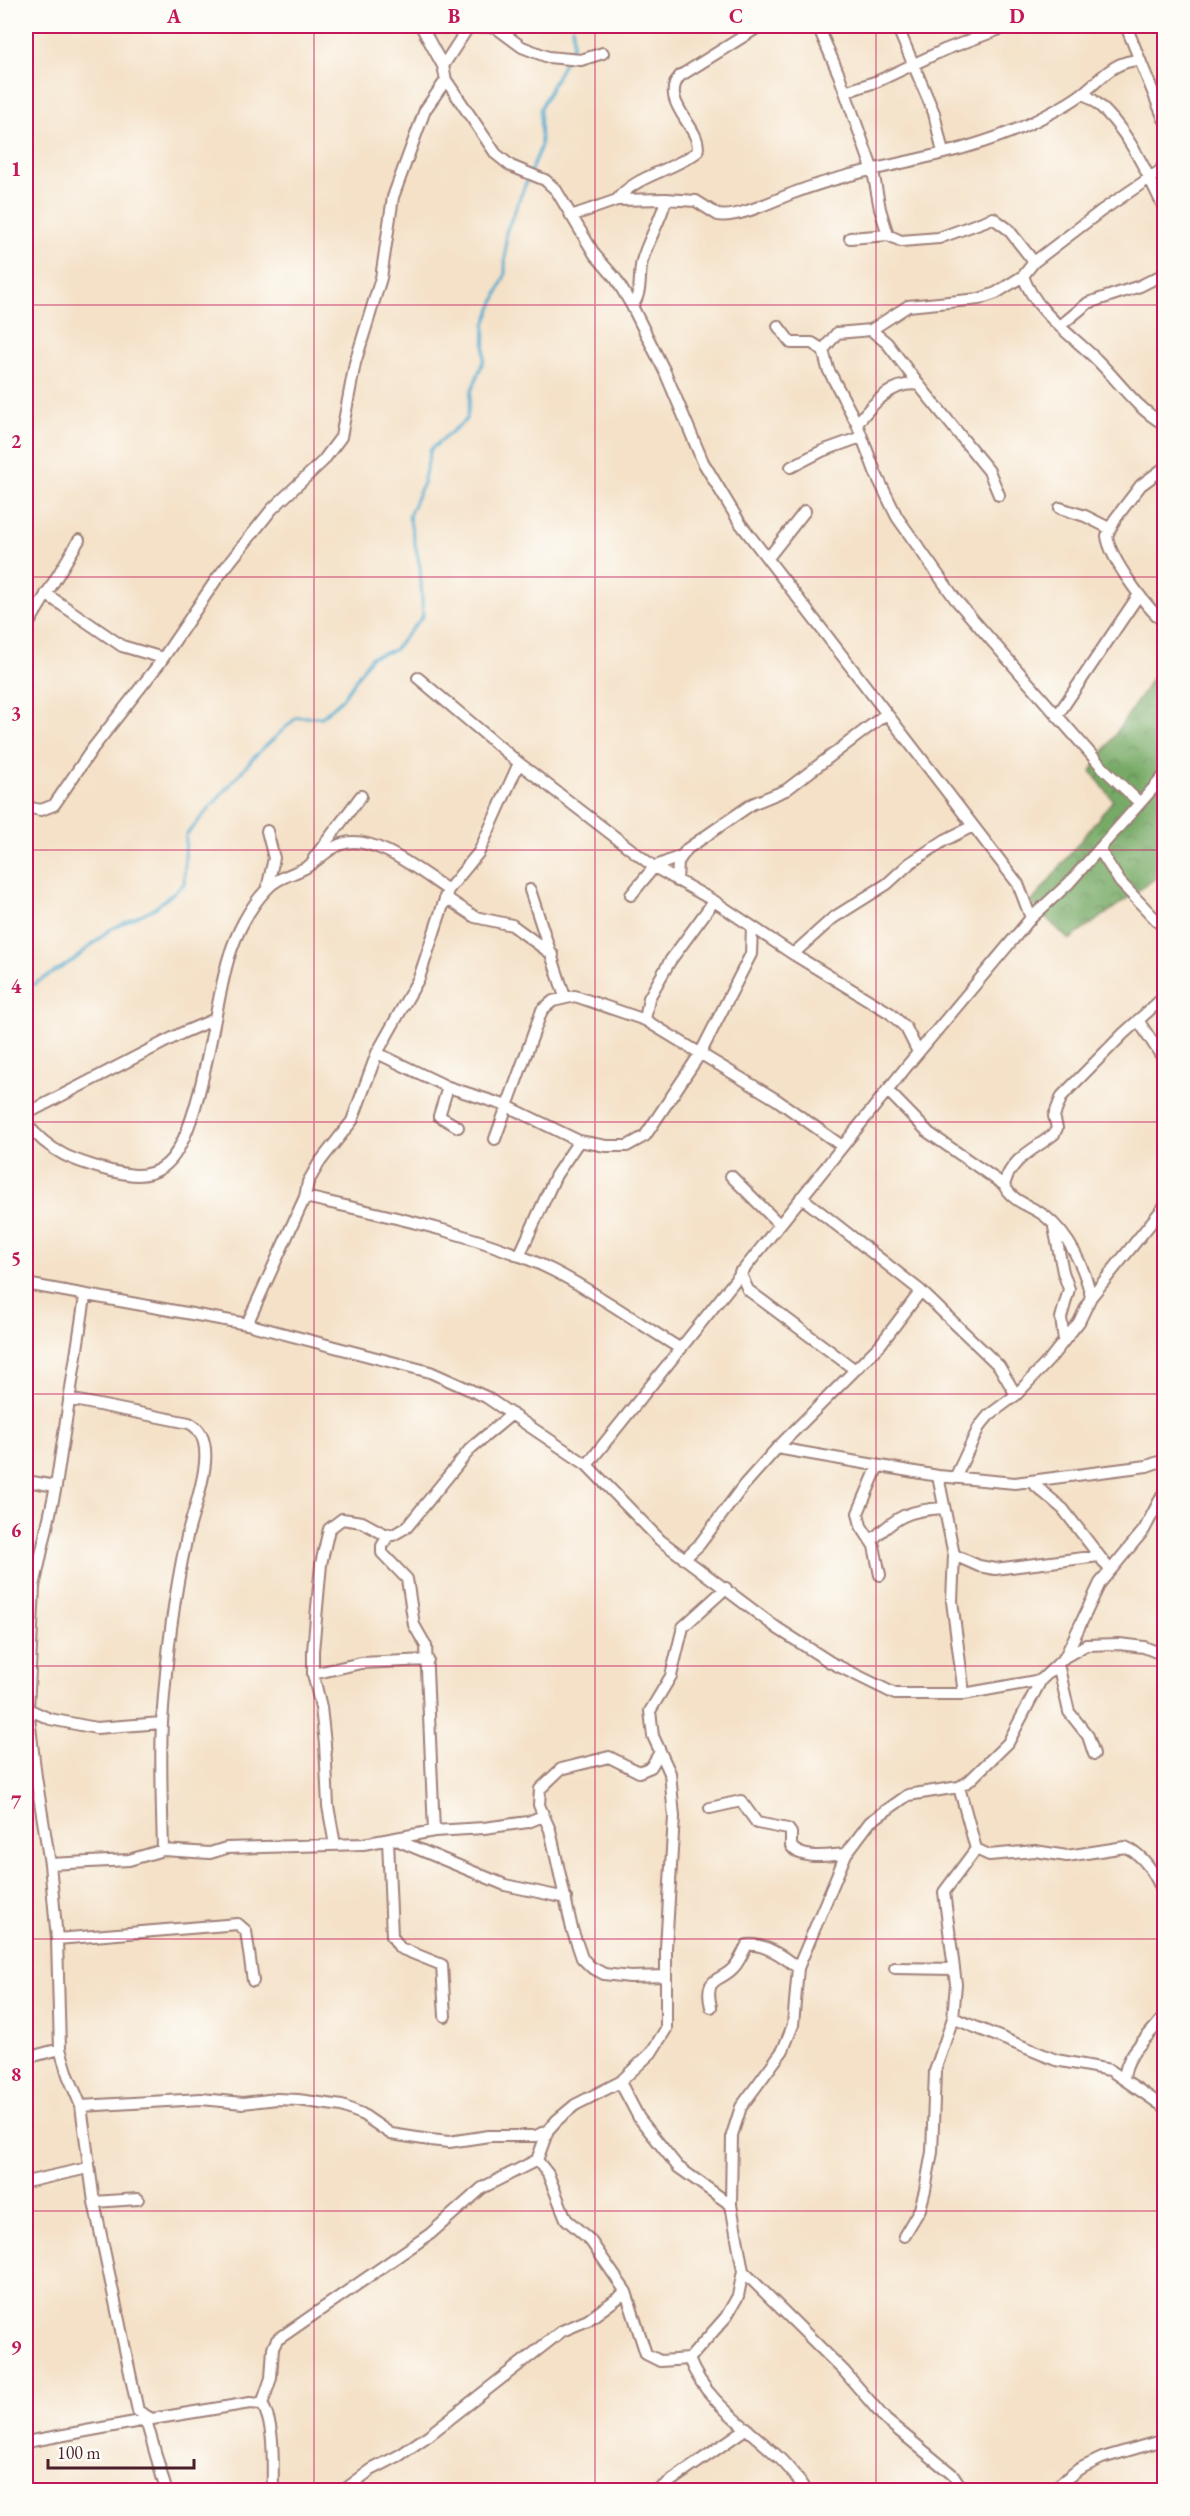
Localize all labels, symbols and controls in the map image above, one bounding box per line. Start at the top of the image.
text: A [166,3,182,29]
text: B [448,3,460,29]
text: C [729,3,743,29]
text: D [1009,3,1025,29]
text: 1 [11,156,21,182]
text: 2 [11,428,22,454]
text: 3 [11,700,21,726]
text: 4 [11,973,22,999]
text: 5 [11,1245,21,1271]
text: 6 [11,1517,22,1543]
text: 7 [11,1789,22,1815]
text: 8 [11,2061,21,2087]
text: 9 [11,2334,22,2360]
scale bar [48,2432,194,2470]
text: 100 m [57,2441,101,2464]

